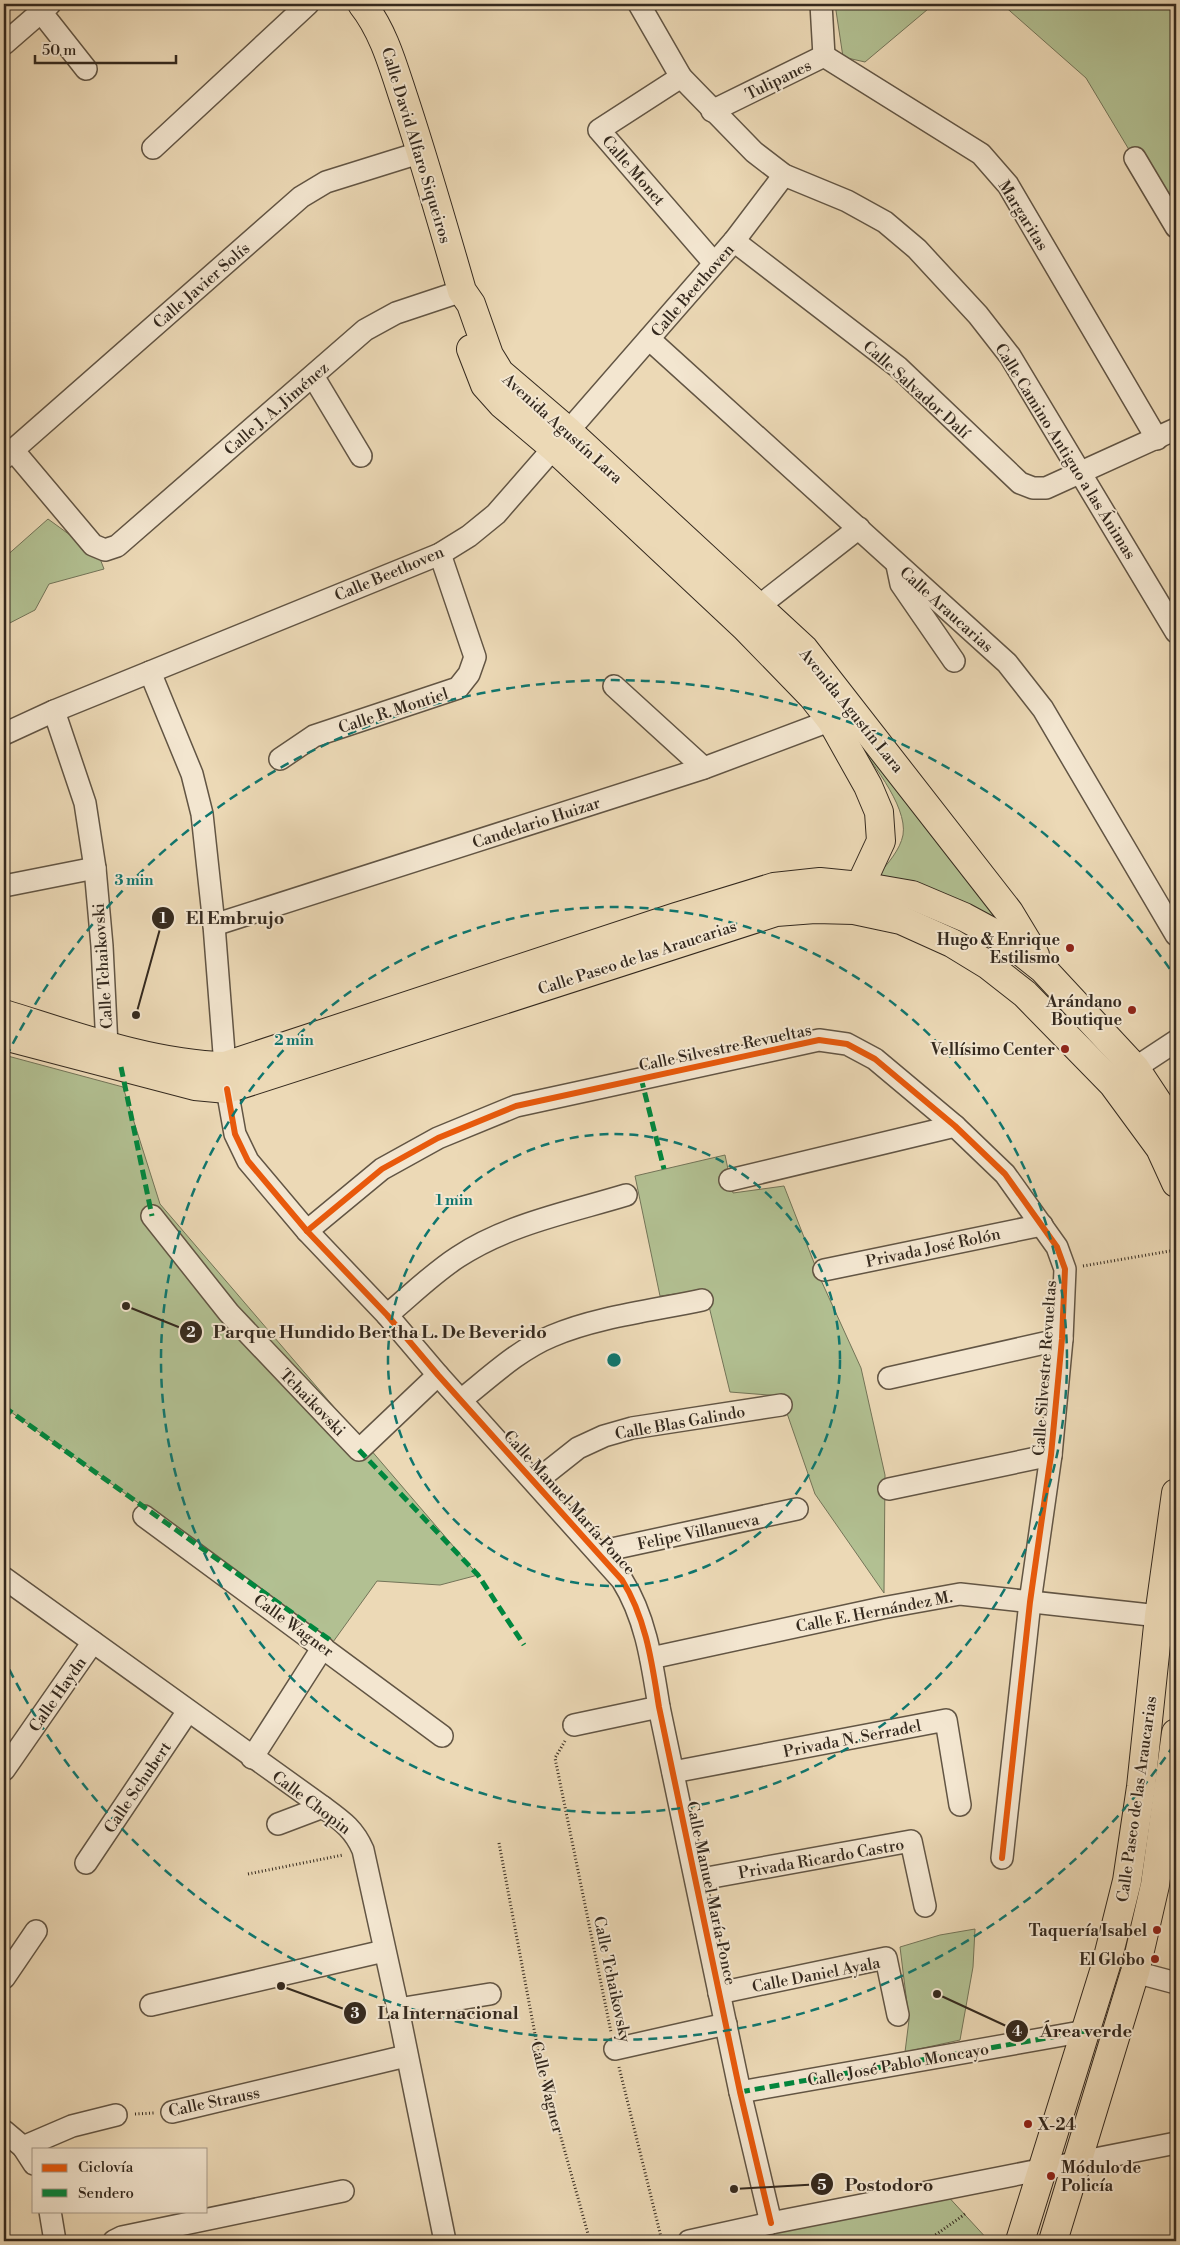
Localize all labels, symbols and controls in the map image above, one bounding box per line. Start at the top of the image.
scale bar [35,32,176,64]
text: 50 m [42,41,76,60]
street label: Calle David Alfaro Siqueiros [377,45,455,246]
street label: Tulipanes [742,55,815,104]
street label: Calle Monet [597,132,669,210]
street label: Margaritas [994,177,1053,254]
street label: Calle Javier Solís [149,238,254,333]
street label: Calle Beethoven [647,240,739,341]
street label: Calle Salvador Dalí [859,337,974,443]
street label: Calle Camino Antiguo a las Ánimas [990,339,1142,563]
street label: Calle J. A. Jiménez [220,358,333,460]
street label: Avenida Agustín Lara [497,369,627,489]
street label: Calle Beethoven [332,542,447,606]
street label: Calle Araucarias [896,563,997,657]
street label: Avenida Agustín Lara [794,643,908,778]
street label: Calle R. Montiel [336,684,451,738]
street label: Candelario Huizar [470,793,603,853]
text: 3 min [114,871,154,890]
street label: Calle Tchaikovski [89,902,117,1029]
callout: El Embrujo [151,902,294,935]
text: El Embrujo [186,907,284,930]
text: 1 [159,909,167,928]
street label: Calle Paseo de las Araucarias [535,916,739,1000]
place label: Hugo & Enrique Estilismo [937,930,1060,968]
marker: Hugo & Enrique Estilismo [1064,942,1076,954]
place label: Arándano Boutique [1045,992,1122,1030]
marker: Arándano Boutique [1126,1004,1138,1016]
street label: Calle Silvestre Revueltas [637,1020,813,1076]
text: 2 min [274,1031,314,1050]
place label: Vellísimo Center [930,1040,1055,1060]
marker: Vellísimo Center [1059,1043,1071,1055]
text: 1 min [435,1191,473,1210]
street label: Privada José Rolón [864,1224,1003,1272]
street label: Calle Silvestre Revueltas [1029,1280,1061,1456]
callout: Parque Hundido Bertha L. De Beverido [178,1315,557,1348]
text: Parque Hundido Bertha L. De Beverido [213,1321,547,1344]
text: 2 [186,1323,196,1342]
centre of rings [605,1351,623,1369]
street label: Tchaikovski [275,1365,349,1441]
street label: Calle Blas Galindo [614,1402,747,1444]
street label: Calle Manuel María Ponce [499,1426,639,1579]
street label: Felipe Villanueva [635,1509,762,1555]
street label: Calle E. Hernández M. [794,1587,954,1637]
street label: Calle Wagner [249,1590,338,1662]
street label: Calle Haydn [25,1653,91,1736]
street label: Calle Paseo de las Araucarias [1113,1695,1161,1903]
street label: Privada N. Serradel [781,1716,923,1762]
street label: Calle Schubert [100,1738,176,1837]
street label: Calle Chopin [268,1767,355,1839]
street label: Calle Manuel María Ponce [682,1799,740,1987]
street label: Privada Ricardo Castro [737,1835,906,1883]
street label: Calle Tchaikovsky [589,1914,635,2044]
place label: Taquería Isabel [1029,1921,1148,1941]
marker: Taquería Isabel [1151,1924,1163,1936]
place label: El Globo [1079,1950,1145,1970]
street label: Calle Daniel Ayala [750,1953,883,1997]
marker: El Globo [1149,1953,1161,1965]
callout: La Internacional [343,1997,529,2030]
text: La Internacional [377,2002,519,2025]
text: 3 [350,2004,360,2023]
callout: Área verde [1005,2014,1142,2047]
text: Área verde [1039,2020,1133,2043]
text: 4 [1012,2022,1022,2041]
street label: Calle Wagner [526,2039,568,2136]
street label: Calle José Pablo Moncayo [806,2039,990,2091]
street label: Calle Strauss [167,2083,262,2121]
place label: X-24 [1037,2115,1077,2135]
marker: X-24 [1022,2118,1034,2130]
legend [32,2148,208,2212]
text: Ciclovía [78,2158,134,2177]
place label: Módulo de Policía [1061,2158,1142,2196]
callout: Postodoro [810,2168,944,2201]
marker: Módulo de Policía [1045,2170,1057,2182]
text: Postodoro [845,2174,933,2197]
text: 5 [817,2176,827,2195]
text: Sendero [78,2184,134,2203]

